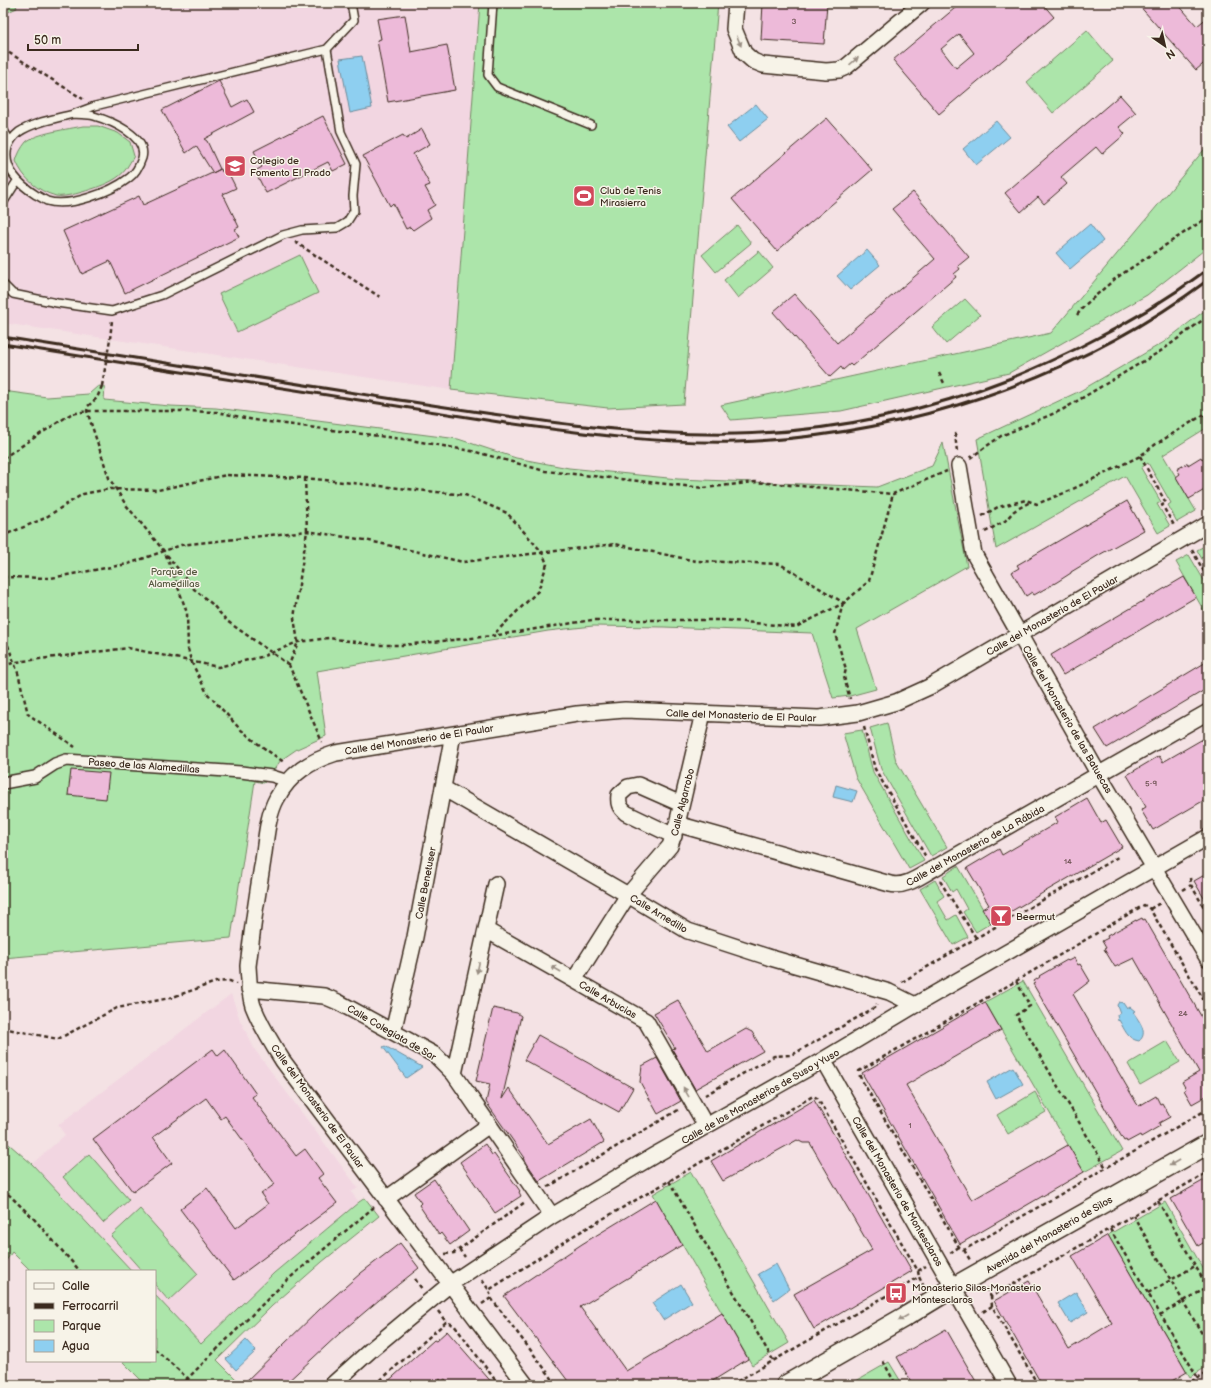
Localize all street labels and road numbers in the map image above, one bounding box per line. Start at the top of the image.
street label: Calle del Monasterio de El Paular [984,573,1121,659]
street label: Calle del Monasterio de las Batuecas [1020,643,1115,796]
street label: Calle del Monasterio de El Paular [666,707,817,725]
street label: Calle del Monasterio de El Paular [344,722,495,758]
street label: Paseo de las Alamedillas [88,756,200,776]
street label: Calle Algarrobo [669,767,697,837]
street label: Calle del Monasterio de La Rábida [904,803,1047,889]
street label: Calle Benetuser [413,846,439,920]
street label: Calle Arnedillo [627,892,690,936]
street label: Calle Arbucias [576,978,639,1021]
street label: Calle Colegiata de Sar [345,1002,439,1064]
street label: Calle del Monasterio de El Paular [268,1042,366,1171]
street label: Calle de los Monasterios de Suso y Yuso [679,1046,842,1147]
street label: Calle del Monasterio de Montesclaros [849,1114,945,1269]
street label: Avenida del Monasterio de Silos [984,1194,1115,1276]

